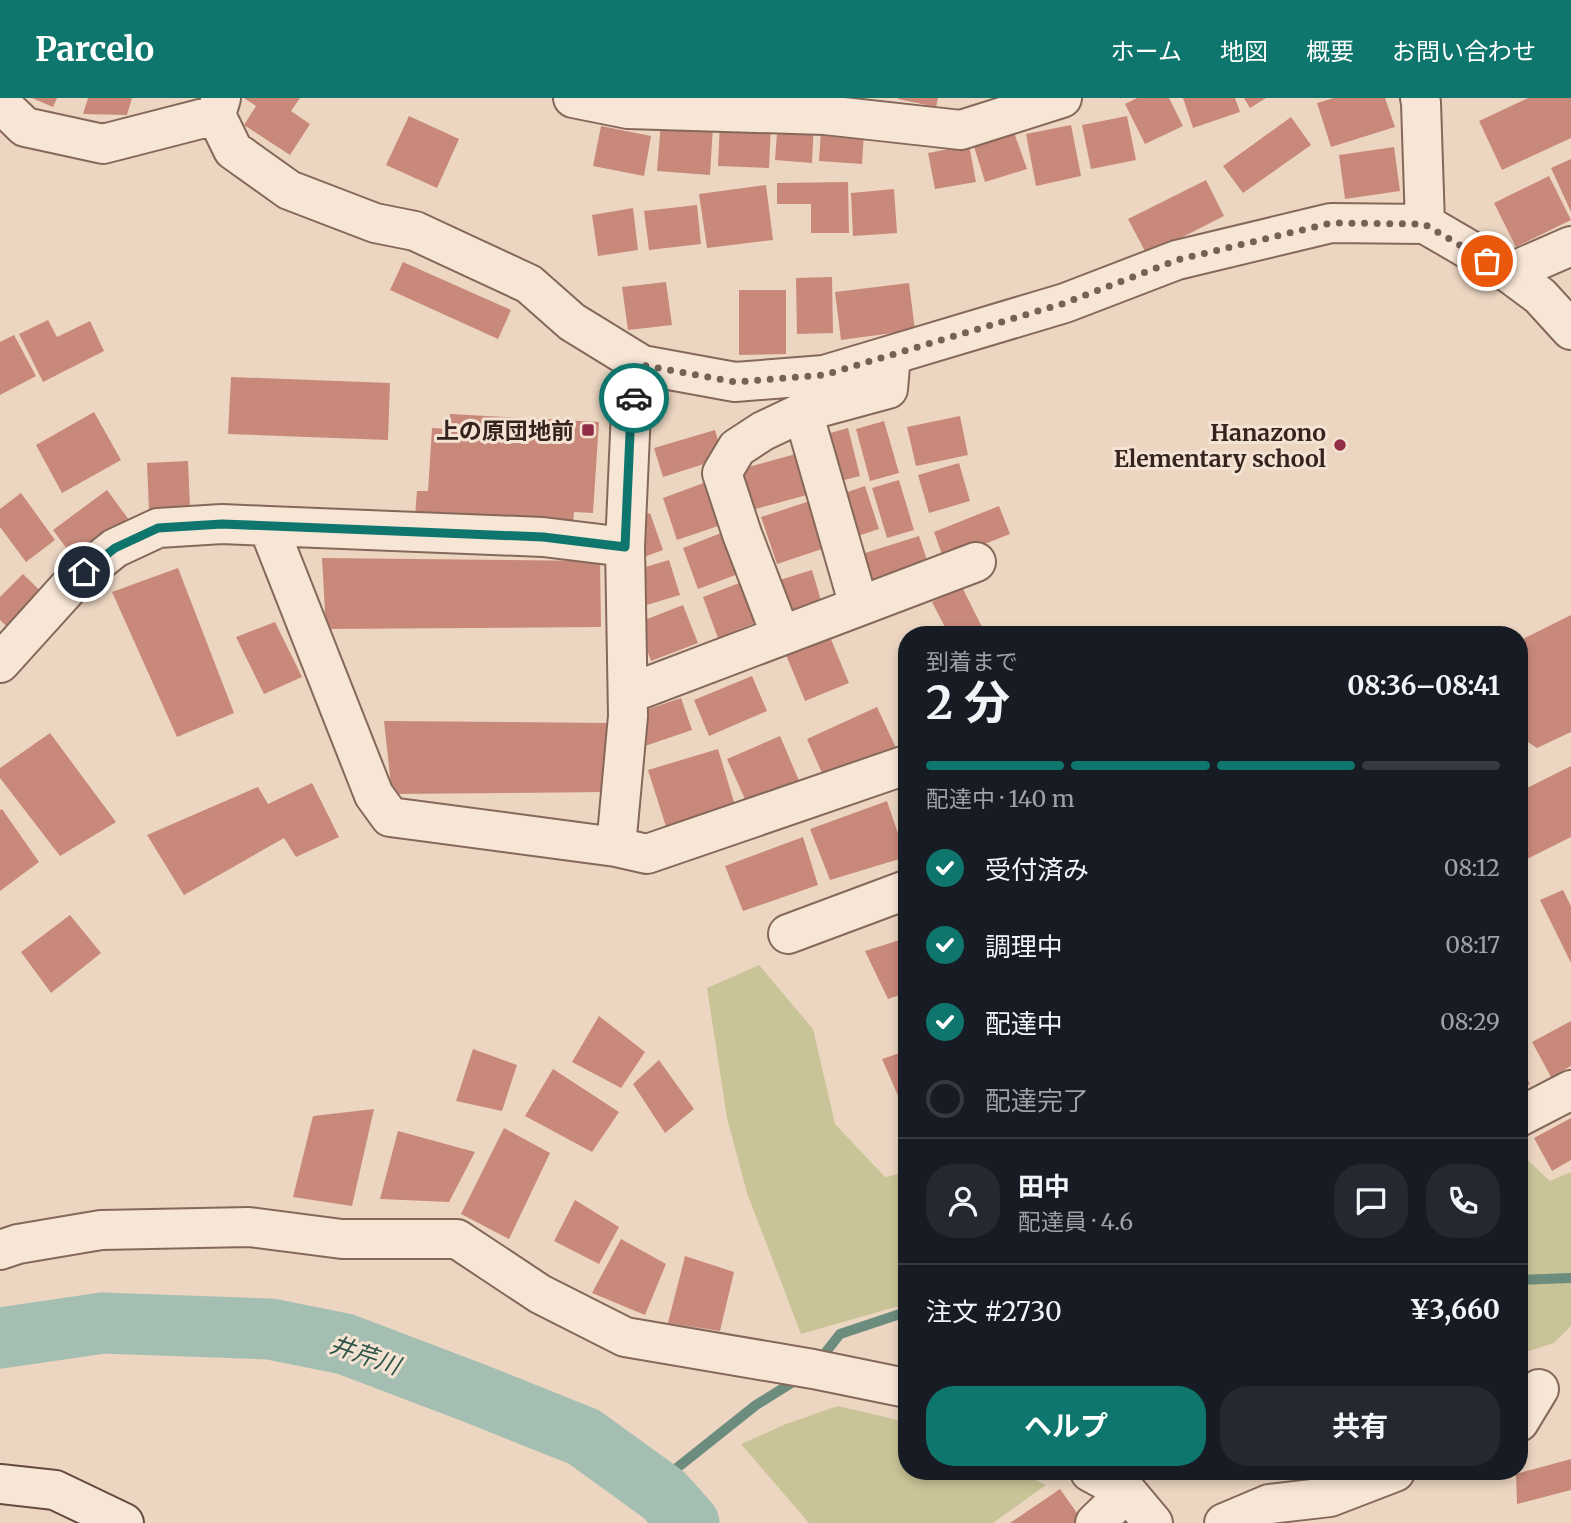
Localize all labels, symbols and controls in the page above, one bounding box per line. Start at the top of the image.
text: Parcelo [35,29,154,70]
text: ホーム [1111,36,1182,67]
text: 地図 [1220,36,1268,67]
text: 概要 [1306,36,1354,67]
text: お問い合わせ [1392,36,1536,67]
pin [1457,231,1517,291]
icon: bag [1468,242,1506,280]
courier [599,363,669,433]
icon: car [615,379,653,417]
place label: 上の原団地前 [436,416,574,445]
place label: Hanazono Elementary school [1114,418,1327,473]
marker: 上の原団地前 [580,422,596,438]
marker: Hanazono Elementary school [1332,437,1348,453]
pin [54,542,114,602]
icon: home [65,553,103,591]
text: 到着まで [926,647,1018,676]
text: 08:36–08:41 [1347,669,1500,702]
text: 2 分 [926,674,1010,732]
text: 配達中 · 140 m [926,784,1075,813]
icon: check [926,849,964,887]
text: 受付済み [985,853,1089,886]
text: 08:12 [1444,853,1500,882]
icon: check [926,926,964,964]
text: 調理中 [985,930,1063,963]
text: 08:17 [1445,930,1500,959]
icon: check [926,1003,964,1041]
text: 配達中 [985,1007,1063,1040]
text: 08:29 [1440,1007,1500,1036]
text: 配達完了 [985,1084,1089,1117]
button: person [926,1164,1000,1238]
button: chat [1334,1164,1408,1238]
button: phone [1426,1164,1500,1238]
text: 田中 [1018,1170,1070,1203]
text: 配達員 · 4.6 [1018,1207,1133,1236]
text: ¥3,660 [1410,1293,1500,1326]
text: 注文 #2730 [926,1295,1062,1328]
water label: 井芹川 [326,1329,407,1382]
button: ヘルプ [926,1386,1206,1466]
button: 共有 [1220,1386,1500,1466]

